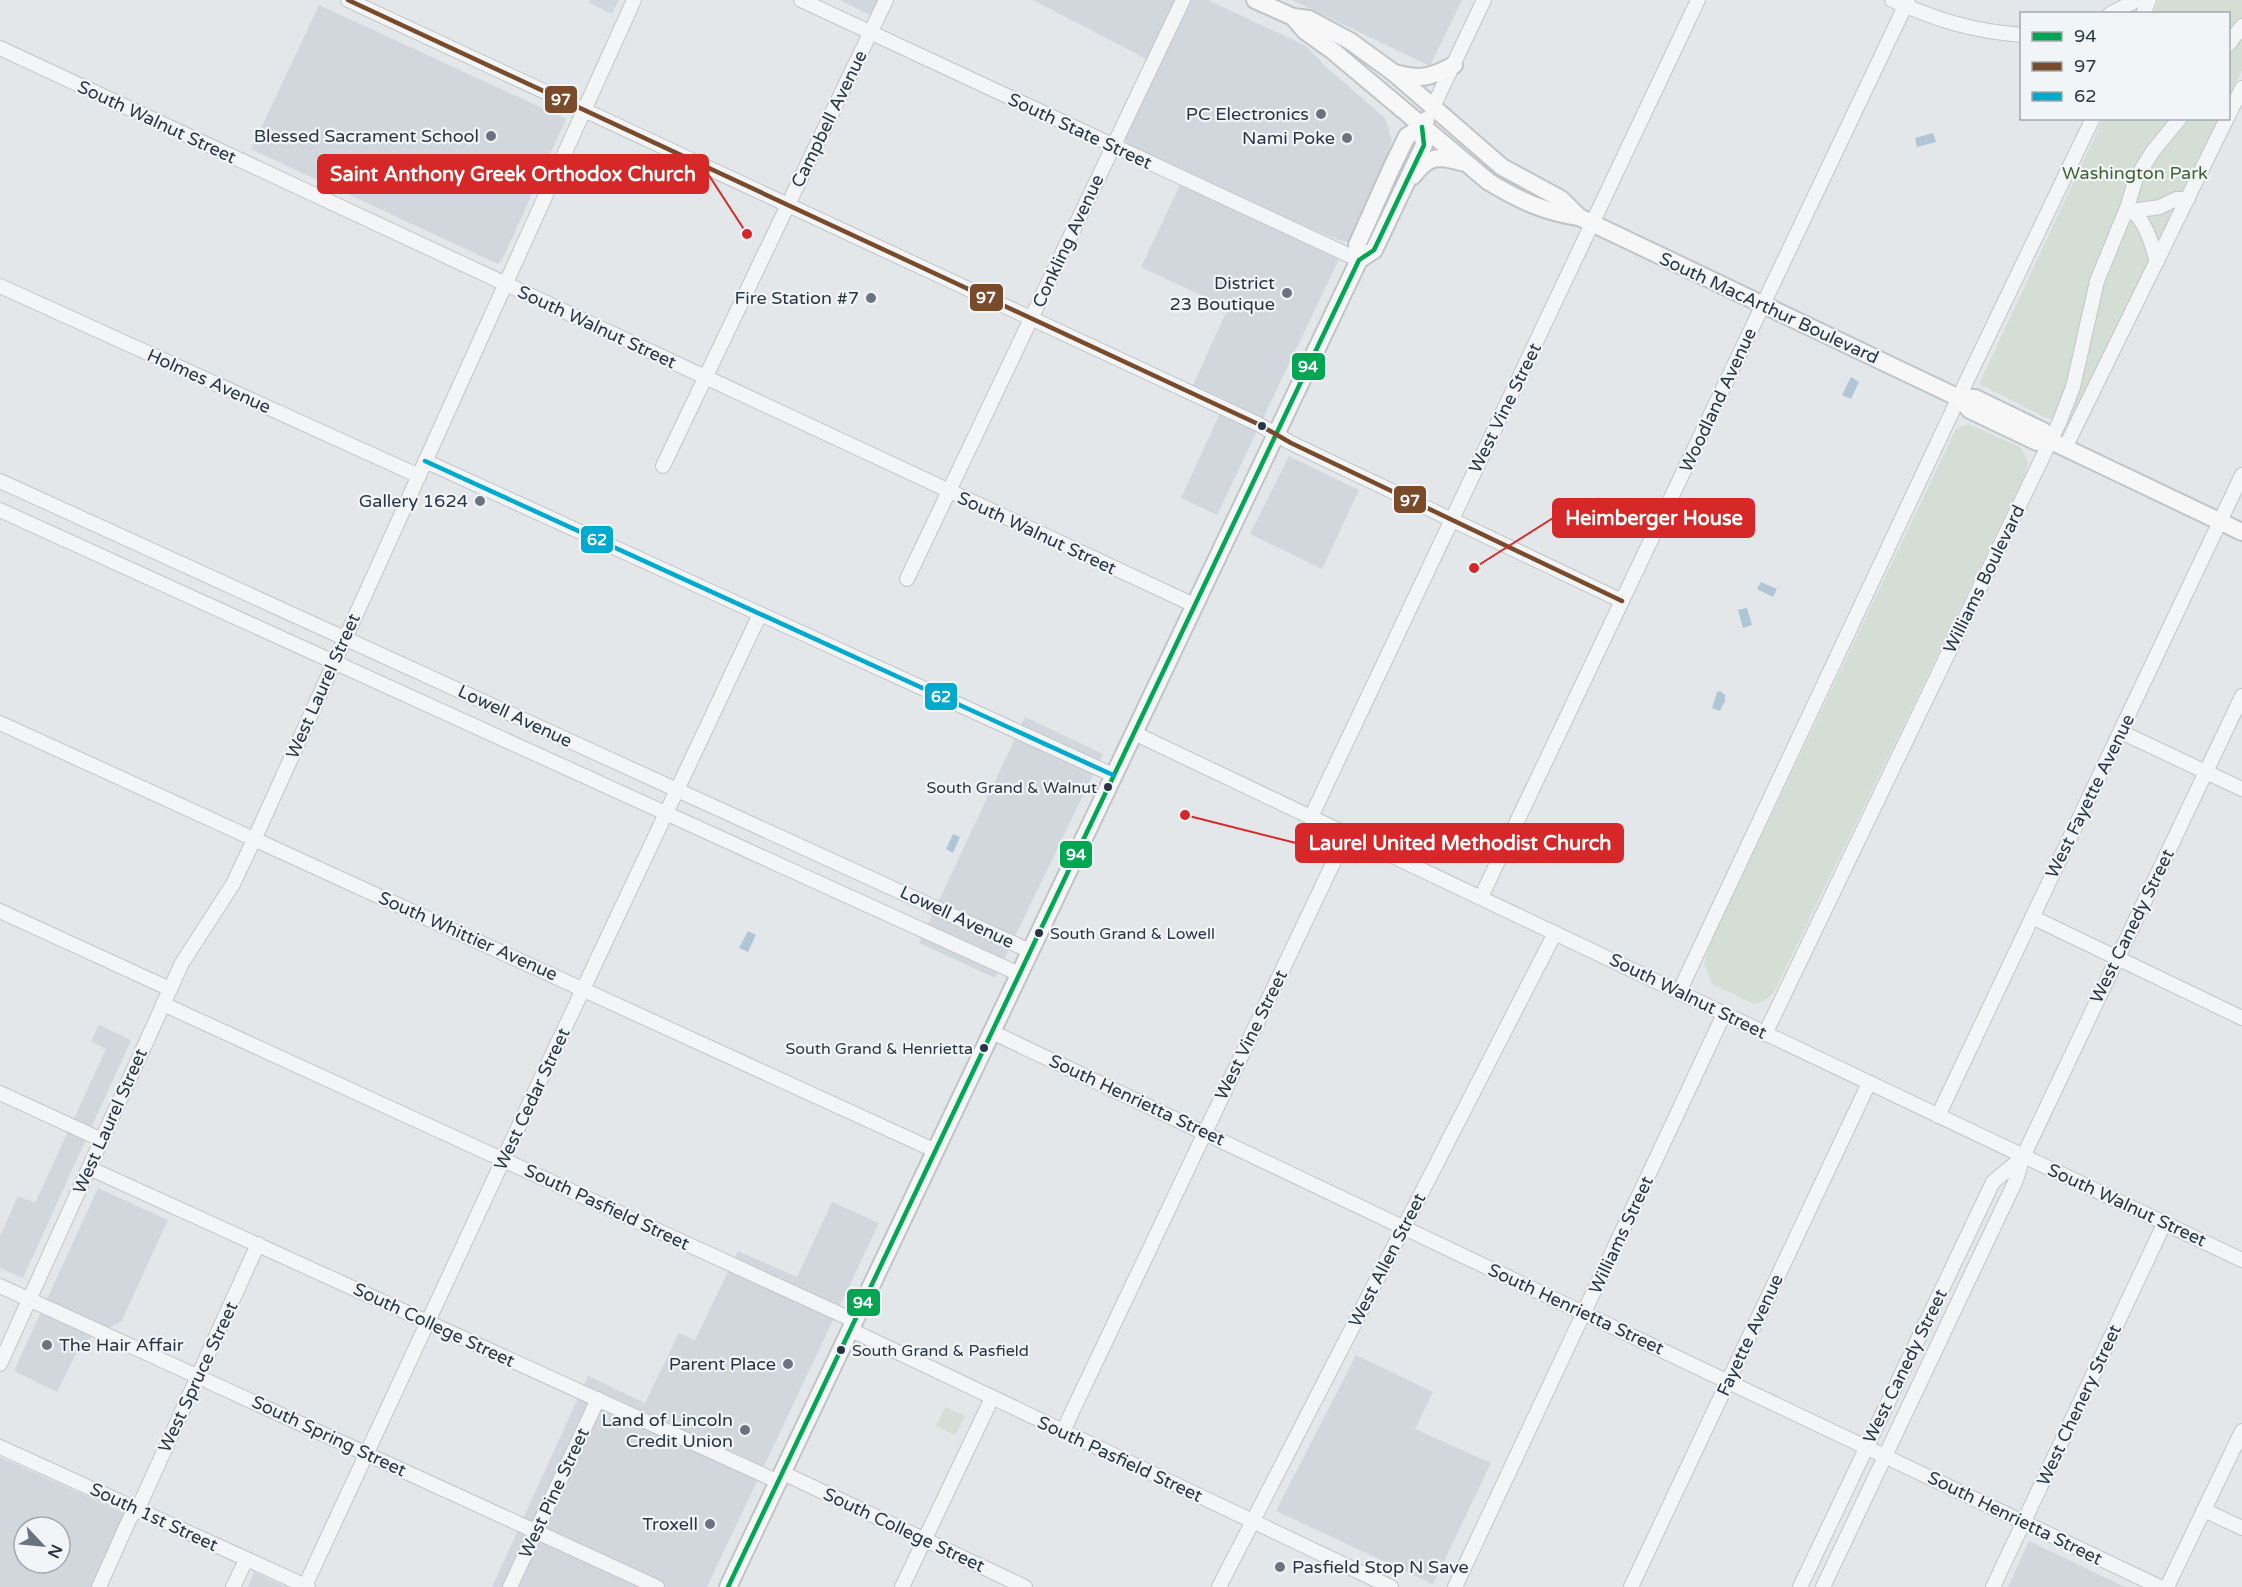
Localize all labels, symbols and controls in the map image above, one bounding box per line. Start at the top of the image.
legend [2020,12,2230,120]
text: 94 [2074,25,2097,47]
street label: Campbell Avenue [786,47,872,191]
text: 97 [2074,55,2097,77]
street label: South Walnut Street [74,76,240,168]
line badge: 97 [544,85,578,114]
text: 62 [2074,85,2097,107]
street label: South State Street [1005,88,1155,174]
text: 97 [551,90,571,110]
place label: PC Electronics [1186,103,1309,125]
marker: PC Electronics [1314,107,1328,121]
place label: Blessed Sacrament School [254,125,479,147]
place label: Nami Poke [1242,127,1335,149]
marker: Blessed Sacrament School [484,129,498,143]
marker: Nami Poke [1340,131,1354,145]
callout: Saint Anthony Greek Orthodox Church [318,155,708,193]
park label: Washington Park [2062,162,2208,184]
text: Saint Anthony Greek Orthodox Church [330,163,696,187]
street label: Conkling Avenue [1028,171,1108,311]
street label: South MacArthur Boulevard [1656,247,1882,369]
place label: District 23 Boutique [1170,272,1275,315]
street label: South Walnut Street [514,281,680,373]
line badge: 97 [969,283,1004,312]
marker: District 23 Boutique [1280,286,1294,300]
place label: Fire Station #7 [735,287,859,309]
text: 97 [976,288,996,308]
marker: Fire Station #7 [864,291,878,305]
street label: Woodland Avenue [1675,324,1761,476]
street label: West Vine Street [1464,339,1546,477]
street label: Holmes Avenue [144,344,274,418]
line badge: 94 [1291,352,1326,381]
text: 94 [1298,357,1318,377]
unlabelled marker [1256,420,1268,432]
line badge: 97 [1393,485,1427,514]
street label: South Walnut Street [954,487,1120,579]
place label: Gallery 1624 [359,490,468,512]
text: 97 [1400,491,1420,511]
marker: Gallery 1624 [473,494,487,508]
callout: Heimberger House [1553,499,1754,537]
street label: Williams Boulevard [1939,501,2029,657]
text: Heimberger House [1565,507,1743,531]
line badge: 62 [580,525,614,554]
text: 62 [587,530,607,550]
street label: West Laurel Street [281,610,365,762]
street label: Lowell Avenue [454,680,576,752]
line badge: 62 [924,682,958,711]
text: 62 [931,687,951,707]
street label: West Fayette Avenue [2041,710,2139,882]
place label: South Grand & Walnut [927,778,1097,798]
marker: South Grand & Walnut [1102,781,1114,793]
callout: Laurel United Methodist Church [1296,824,1623,862]
text: Laurel United Methodist Church [1309,832,1612,856]
line badge: 94 [1059,840,1093,869]
text: 94 [1066,845,1086,865]
street label: West Canedy Street [2085,845,2179,1007]
street label: Lowell Avenue [896,881,1018,953]
street label: South Whittier Avenue [375,887,561,985]
place label: South Grand & Lowell [1050,924,1215,944]
marker: South Grand & Lowell [1033,927,1045,939]
street label: South Walnut Street [1606,948,1770,1044]
street label: West Vine Street [1210,966,1292,1104]
street label: West Cedar Street [489,1024,575,1174]
place label: South Grand & Henrietta [786,1039,973,1059]
marker: South Grand & Henrietta [978,1042,990,1054]
street label: West Laurel Street [68,1045,152,1197]
street label: South Henrietta Street [1046,1050,1229,1150]
street label: South Pasfield Street [521,1159,693,1255]
street label: South Walnut Street [2044,1159,2210,1251]
street label: Williams Street [1584,1173,1658,1297]
street label: West Allen Street [1344,1189,1430,1331]
street label: South Henrietta Street [1485,1259,1668,1359]
street label: Fayette Avenue [1712,1270,1788,1400]
street label: South College Street [350,1278,518,1372]
street label: West Canedy Street [1858,1285,1952,1447]
line badge: 94 [846,1288,881,1317]
text: 94 [853,1293,873,1313]
street label: West Spruce Street [153,1298,243,1456]
street label: West Chenery Street [2032,1321,2126,1489]
place label: The Hair Affair [59,1334,184,1356]
marker: The Hair Affair [40,1338,54,1352]
place label: South Grand & Pasfield [852,1341,1029,1361]
marker: South Grand & Pasfield [835,1344,847,1356]
place label: Parent Place [669,1353,776,1375]
marker: Parent Place [781,1357,795,1371]
street label: South Spring Street [248,1391,410,1481]
place label: Land of Lincoln Credit Union [601,1409,733,1452]
street label: South Pasfield Street [1034,1411,1206,1507]
marker: Land of Lincoln Credit Union [738,1423,752,1437]
street label: West Pine Street [514,1424,594,1562]
street label: South Henrietta Street [1924,1466,2106,1570]
street label: South 1st Street [87,1478,221,1556]
street label: South College Street [820,1483,988,1577]
place label: Troxell [642,1513,698,1535]
north arrow [12,1515,72,1575]
marker: Troxell [703,1517,717,1531]
text: N [43,1541,66,1561]
place label: Pasfield Stop N Save [1292,1556,1469,1578]
marker: Pasfield Stop N Save [1273,1560,1287,1574]

